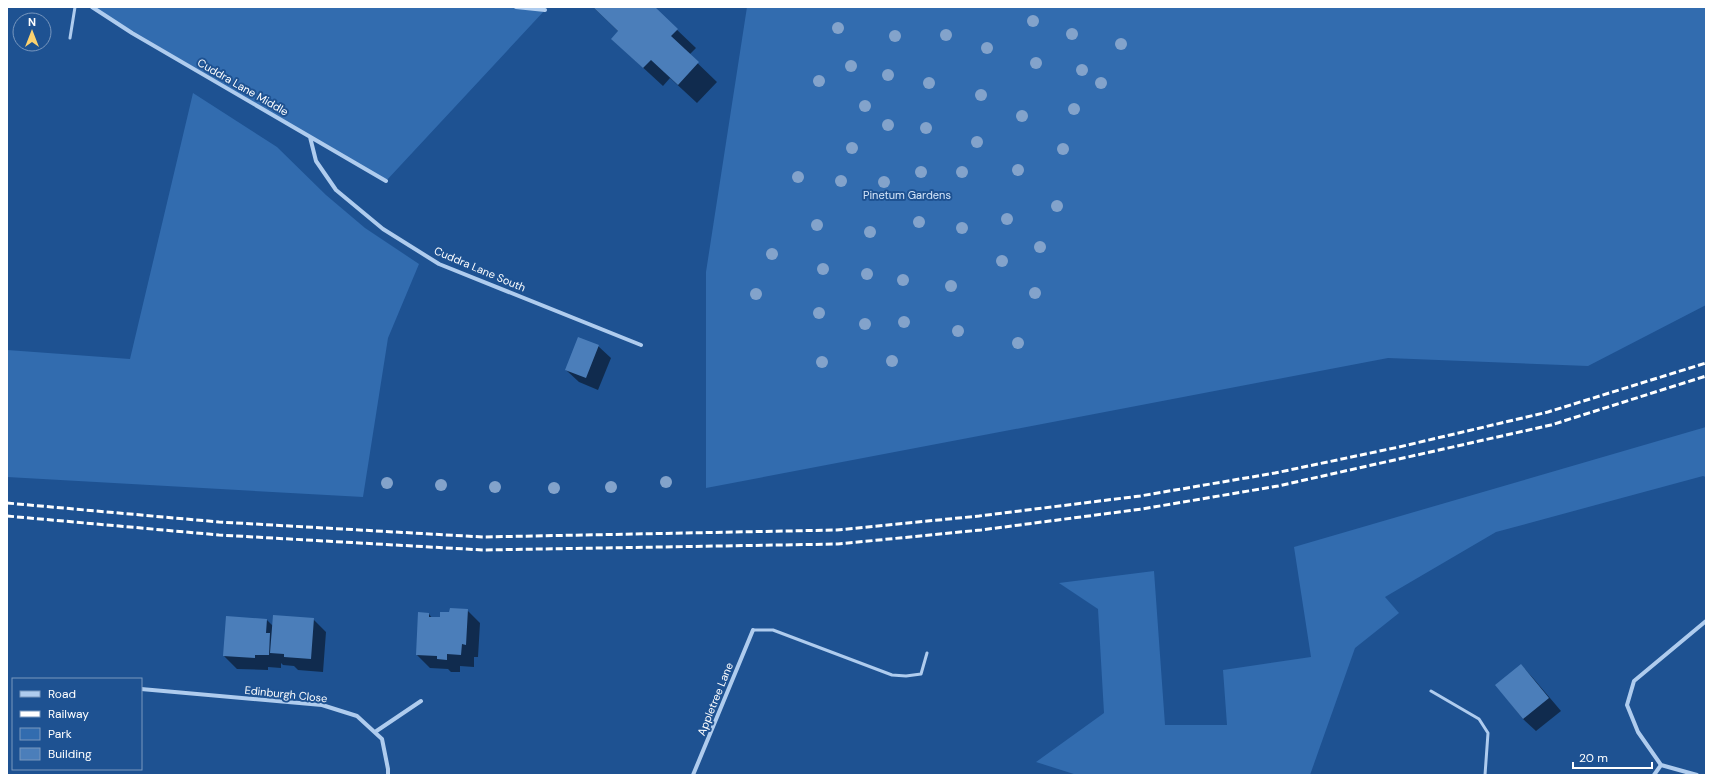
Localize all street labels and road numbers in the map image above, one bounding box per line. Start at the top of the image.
street label: Cuddra Lane Middle [195,55,291,119]
street label: Cuddra Lane South [432,243,528,295]
street label: Appletree Lane [694,660,736,738]
street label: Edinburgh Close [244,683,328,705]

